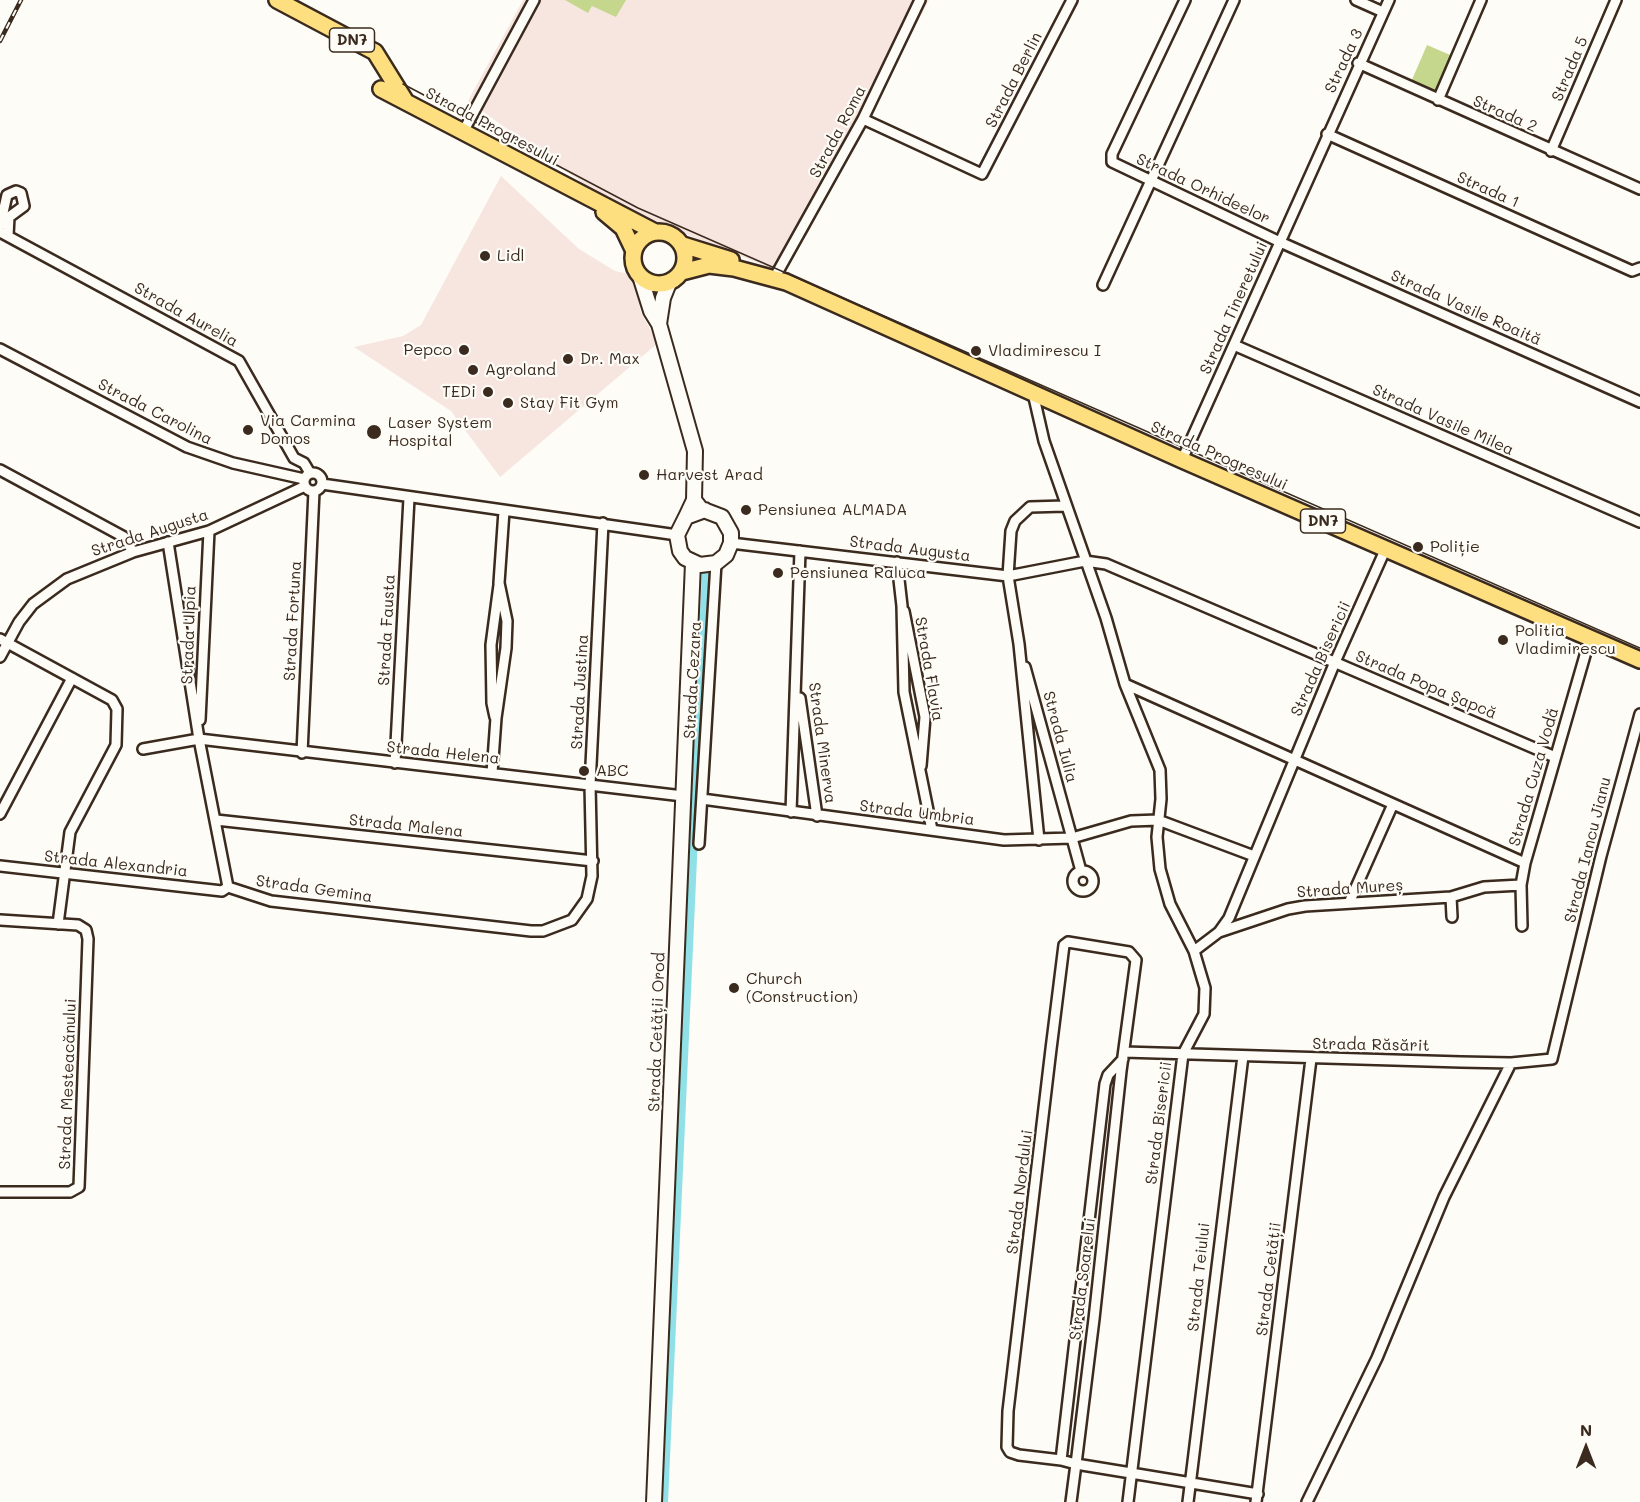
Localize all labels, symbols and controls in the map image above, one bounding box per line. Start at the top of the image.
street label: Strada 3 [1321,26,1367,96]
road number: DN7 [330,28,374,52]
street label: Strada Berlin [982,29,1046,131]
street label: Strada 5 [1548,34,1592,104]
street label: Strada Roma [806,83,870,181]
street label: Strada Progresului [422,84,562,170]
street label: Strada 2 [1470,91,1540,137]
street label: Strada Orhideelor [1133,150,1273,228]
street label: Strada 1 [1454,168,1522,212]
street label: Strada Tineretului [1196,239,1272,377]
place label: Lidl [497,246,524,266]
marker: Lidl [478,249,492,263]
street label: Strada Vasile Roaită [1388,266,1544,350]
street label: Strada Aurelia [131,279,241,351]
place label: Pepco [404,340,452,360]
place label: Vladimirescu I [988,341,1101,361]
marker: Pepco [457,343,471,357]
marker: Vladimirescu I [969,344,983,358]
place label: Dr. Max [580,349,640,369]
marker: Dr. Max [561,352,575,366]
place label: Agroland [485,360,556,380]
marker: Agroland [466,363,480,377]
street label: Strada Carolina [95,375,215,449]
street label: Strada Vasile Milea [1369,380,1517,460]
place label: TEDi [442,382,476,402]
marker: TEDi [481,385,495,399]
place label: Stay Fit Gym [520,393,618,413]
marker: Stay Fit Gym [501,396,515,410]
place label: Via Carmina Domos [260,411,356,449]
place label: Laser System Hospital [388,413,492,451]
street label: Strada Progresului [1148,417,1290,495]
marker: Via Carmina Domos [241,423,255,437]
marker: Laser System Hospital [365,423,383,441]
place label: Harvest Arad [656,465,763,485]
marker: Harvest Arad [637,468,651,482]
place label: Pensiunea ALMADA [758,500,907,520]
marker: Pensiunea ALMADA [739,503,753,517]
street label: Strada Augusta [89,505,211,561]
road number: DN7 [1300,509,1346,533]
street label: Strada Augusta [848,532,972,566]
place label: Poliție [1430,537,1480,557]
marker: Poliție [1411,540,1425,554]
street label: Strada Fortuna [280,560,306,682]
place label: Pensiunea Raluca [790,563,926,583]
marker: Pensiunea Raluca [771,566,785,580]
street label: Strada Fausta [374,574,400,686]
street label: Strada Ulpia [178,585,200,685]
street label: Strada Bisericii [1287,598,1355,720]
street label: Strada Flavia [910,615,948,723]
street label: Strada Cezara [680,621,706,739]
place label: Politia Vladimirescu [1515,621,1616,659]
marker: Politia Vladimirescu [1496,633,1510,647]
street label: Strada Justina [567,634,593,750]
street label: Strada Popa Șapcă [1352,647,1500,723]
street label: Strada Minerva [804,681,840,805]
street label: Strada Iulia [1039,689,1081,785]
street label: Strada Cuza Vodă [1505,705,1563,849]
street label: Strada Helena [386,738,500,768]
place label: ABC [596,761,628,781]
marker: ABC [577,764,591,778]
street label: Strada Iancu Jianu [1561,775,1615,925]
street label: Strada Umbria [858,796,976,830]
street label: Strada Malena [348,810,464,842]
street label: Strada Alexandria [43,847,189,881]
street label: Strada Gemina [254,871,374,907]
street label: Strada Mureș [1296,876,1404,902]
street label: Strada Cetății Orod [645,952,669,1112]
place label: Church (Construction) [746,969,858,1007]
marker: Church (Construction) [727,981,741,995]
street label: Strada Mesteacănului [55,998,81,1170]
street label: Strada Răsărit [1312,1034,1430,1056]
street label: Strada Bisericii [1142,1060,1176,1186]
street label: Strada Nordului [1003,1129,1037,1255]
street label: Strada Soarelui [1066,1217,1100,1341]
street label: Strada Cetății [1252,1221,1286,1337]
street label: Strada Teiului [1184,1222,1214,1332]
north arrow [1556,1418,1616,1478]
text: N [1580,1419,1592,1440]

